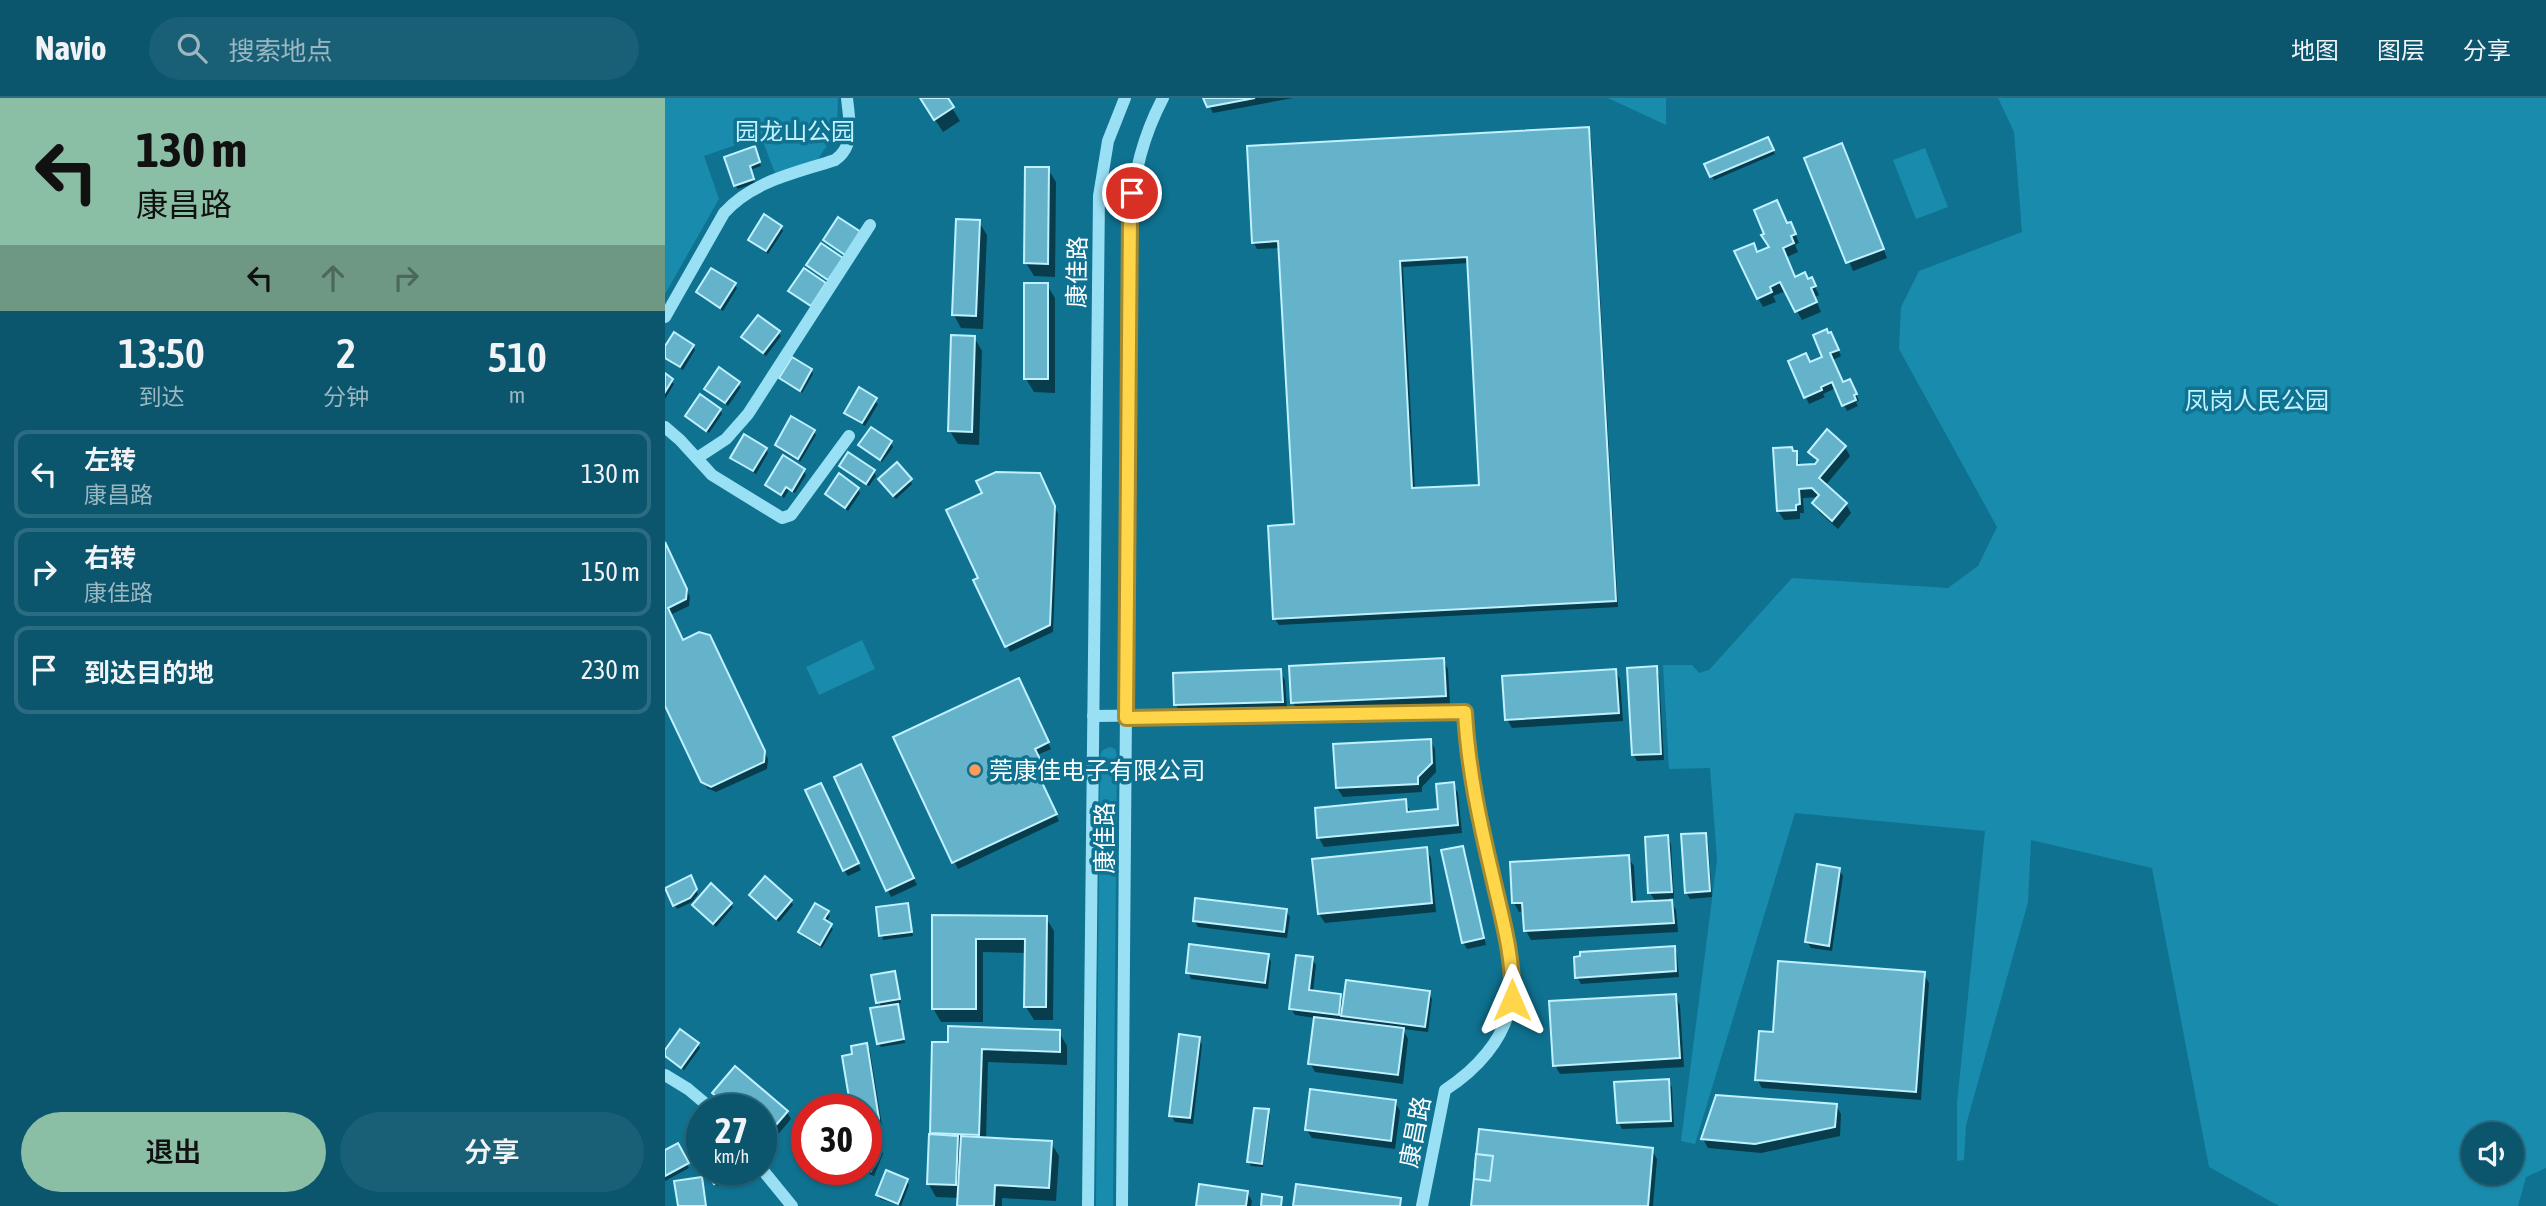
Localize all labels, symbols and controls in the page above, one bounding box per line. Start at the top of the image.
search box [149,17,639,80]
text: Navio [35,29,107,67]
icon: search [173,29,211,67]
text: 搜索地点 [229,36,333,66]
text: 地图 [2291,37,2339,64]
text: 图层 [2377,37,2425,64]
text: 分享 [2463,37,2511,64]
park label: 园龙山公园 [735,118,855,145]
text: 130 m [136,121,247,177]
icon: left [21,126,112,217]
pin [1102,163,1162,223]
icon: arrive [1113,174,1151,212]
text: 康昌路 [136,186,232,223]
street label: 康佳路 [1063,236,1091,308]
icon: left [241,259,279,297]
icon: ahead [314,259,352,297]
icon: right [387,259,425,297]
text: 13:50 [118,329,205,377]
text: 2 [336,329,356,377]
text: 510 [487,333,547,381]
text: m [509,382,525,408]
text: 到达 [139,384,185,410]
text: 分钟 [323,384,369,410]
park label: 凤岗人民公园 [2185,387,2329,414]
text: 左转 [84,445,136,475]
icon: left [25,455,63,493]
text: 130 m [581,459,640,489]
text: 康昌路 [84,482,153,508]
text: 右转 [84,543,136,573]
icon: right [25,553,63,591]
text: 150 m [581,557,640,587]
text: 康佳路 [84,580,153,606]
icon: arrive [25,651,63,689]
text: 230 m [581,655,640,685]
text: 到达目的地 [84,658,214,688]
place label: 莞康佳电子有限公司 [989,757,1205,784]
marker: 莞康佳电子有限公司 [967,762,983,778]
street label: 康佳路 [1091,802,1118,874]
position arrow [1475,963,1549,1037]
speed limit sign: 30 [791,1094,882,1185]
street label: 康昌路 [1395,1094,1435,1170]
text: 27 [715,1110,748,1150]
button: 退出 [21,1112,326,1192]
button: 分享 [340,1112,644,1192]
map controls [2461,1122,2524,1185]
button: sound [2461,1122,2524,1185]
text: km/h [714,1146,749,1167]

